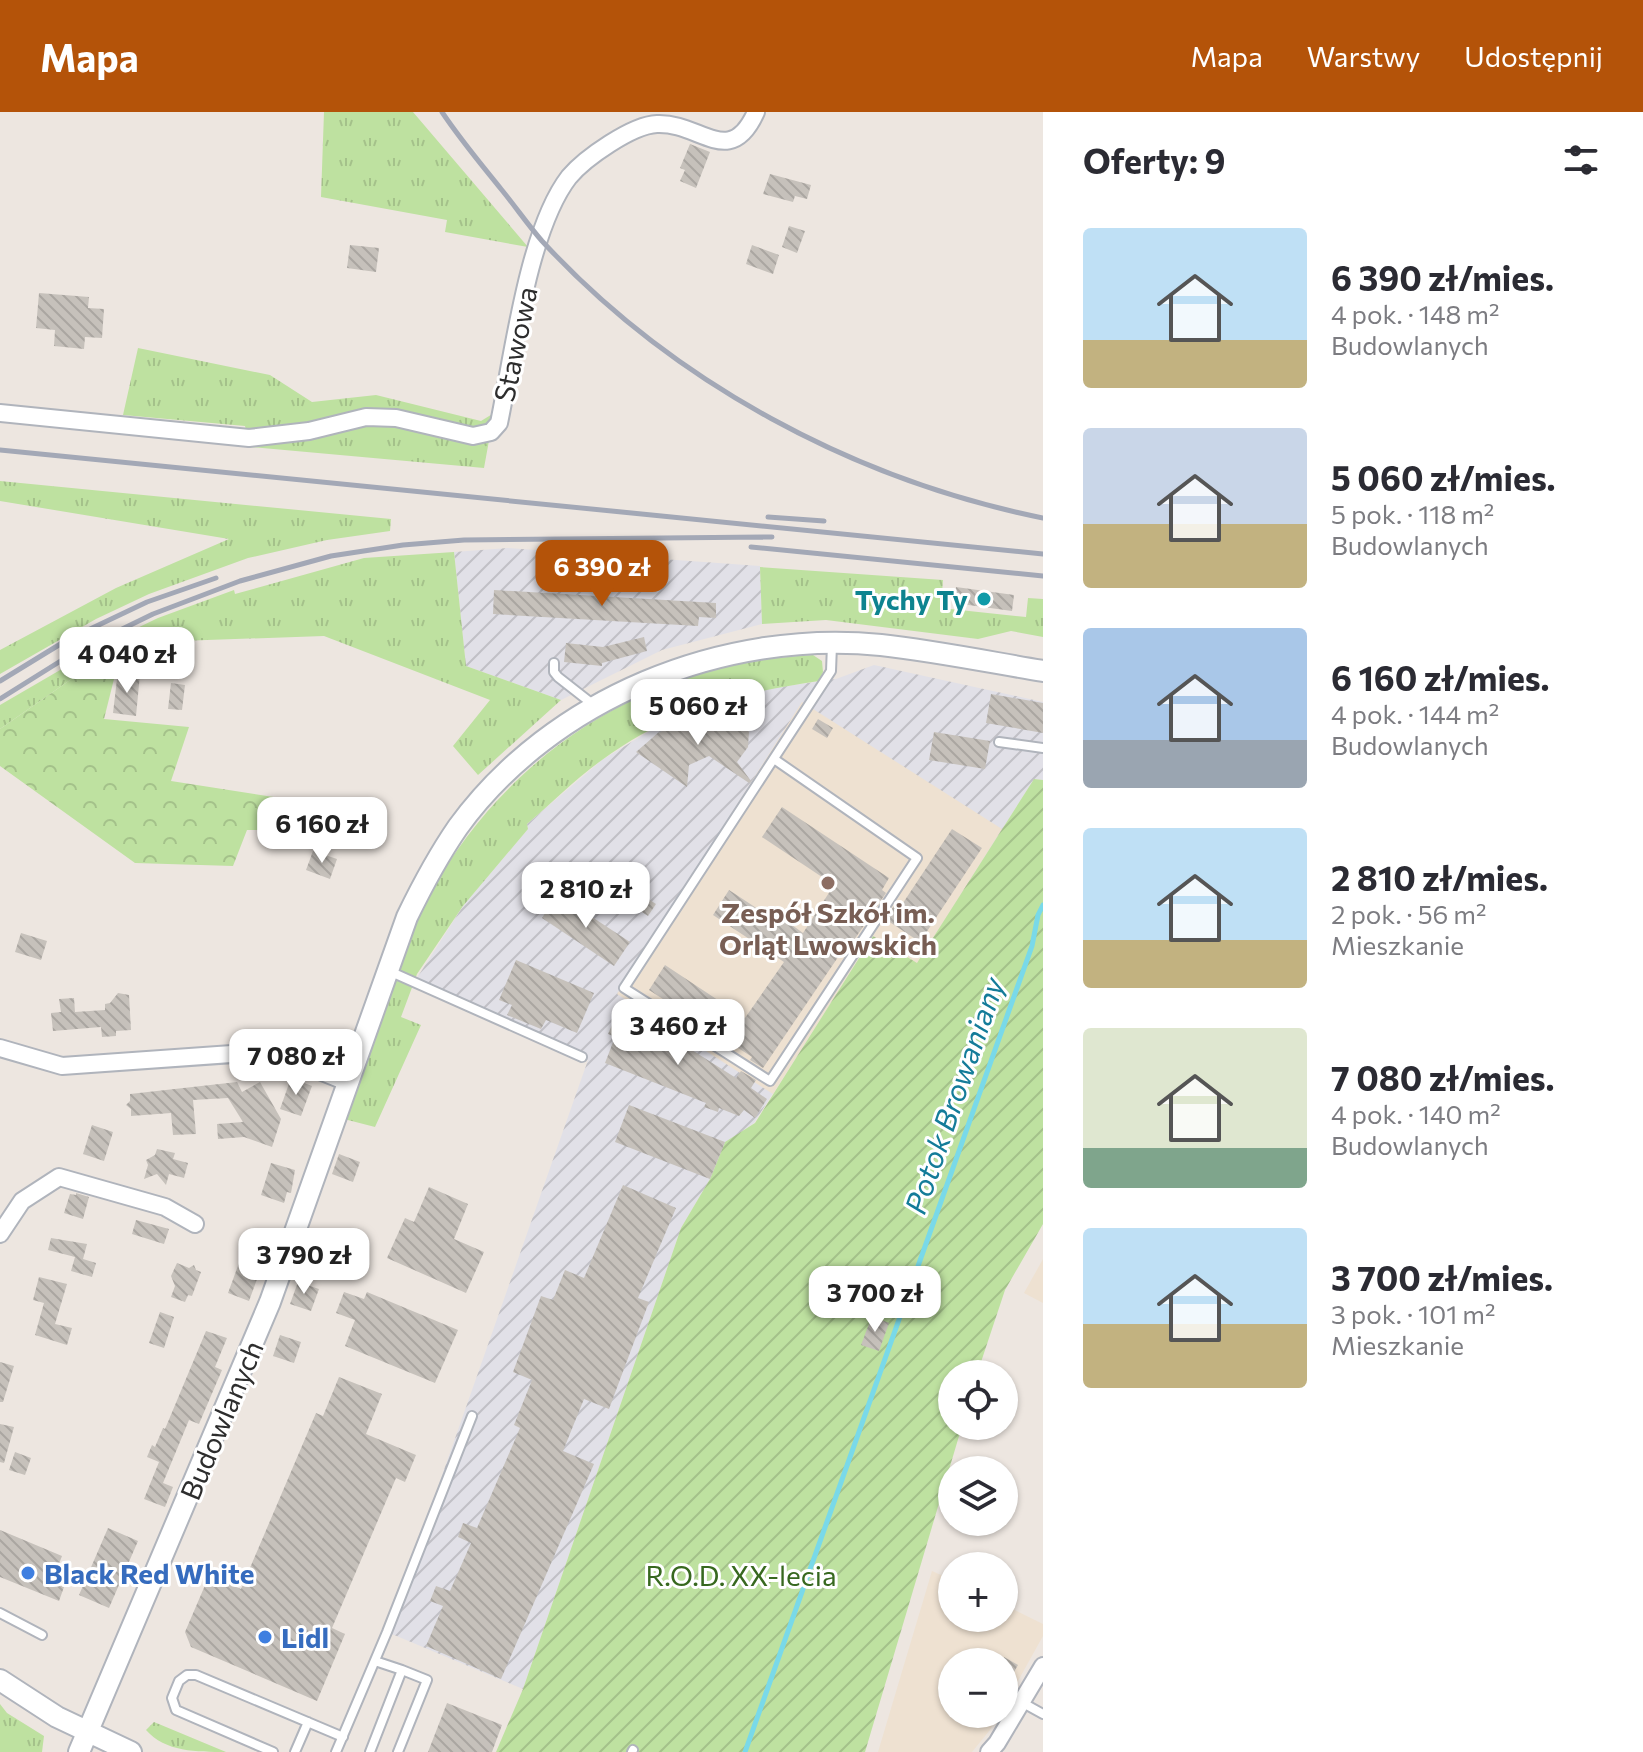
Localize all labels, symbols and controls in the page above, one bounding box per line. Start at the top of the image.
text: Mapa [40,33,139,80]
text: Mapa [1190,39,1263,73]
text: Warstwy [1307,39,1420,73]
text: Udostępnij [1464,39,1603,73]
icon: filters [1559,138,1603,182]
text: Oferty: 9 [1083,139,1225,181]
text: 6 390 zł/mies. [1331,256,1554,298]
icon: home [1147,260,1243,356]
street label: Stawowa [486,283,544,405]
text: 4 pok. · 148 m² [1331,298,1499,329]
text: Budowlanych [1331,329,1489,360]
text: 5 060 zł/mies. [1331,456,1556,498]
icon: home [1147,460,1243,556]
text: 5 pok. · 118 m² [1331,498,1494,529]
text: Budowlanych [1331,529,1489,560]
pin: 6 390 zł [519,540,685,608]
text: 6 390 zł [553,550,651,581]
place label: Tychy Ty [855,582,968,616]
marker: Tychy Ty [975,590,993,608]
pin: 4 040 zł [44,627,210,695]
text: 4 040 zł [77,637,177,668]
text: 6 160 zł/mies. [1331,656,1550,698]
icon: home [1147,660,1243,756]
pin: 5 060 zł [615,679,781,747]
text: 5 060 zł [649,689,747,720]
text: 4 pok. · 144 m² [1331,698,1499,729]
text: Budowlanych [1331,729,1489,760]
pin: 6 160 zł [239,797,405,865]
text: 6 160 zł [275,807,369,838]
text: 2 810 zł/mies. [1331,856,1548,898]
icon: home [1147,860,1243,956]
pin: 2 810 zł [503,862,669,930]
text: 2 810 zł [540,872,632,903]
marker: Zespół Szkół im. Orląt Lwowskich [819,874,837,892]
place label: Zespół Szkół im. Orląt Lwowskich [719,895,937,961]
text: 2 pok. · 56 m² [1331,898,1486,929]
text: Mieszkanie [1331,929,1464,960]
water label: Potok Browaniany [895,971,1011,1218]
pin: 3 460 zł [595,999,761,1067]
text: 3 460 zł [630,1009,726,1040]
pin: 7 080 zł [213,1029,379,1097]
text: 7 080 zł [247,1039,345,1070]
text: 7 080 zł/mies. [1331,1056,1555,1098]
icon: home [1147,1060,1243,1156]
text: 4 pok. · 140 m² [1331,1098,1501,1129]
text: Budowlanych [1331,1129,1489,1160]
pin: 3 790 zł [221,1228,387,1296]
text: 3 790 zł [256,1238,352,1269]
text: 3 700 zł/mies. [1331,1256,1553,1298]
icon: home [1147,1260,1243,1356]
pin: 3 700 zł [792,1266,958,1334]
text: 3 700 zł [827,1276,923,1307]
text: 3 pok. · 101 m² [1331,1298,1495,1329]
text: Mieszkanie [1331,1329,1464,1360]
street label: Budowlanych [172,1335,270,1505]
map controls [938,1360,1018,1728]
button: locate [938,1360,1018,1440]
button: layers [938,1456,1018,1536]
button: + [938,1552,1018,1632]
place label: Black Red White [44,1556,255,1590]
park label: R.O.D. XX-lecia [645,1558,837,1592]
marker: Black Red White [19,1564,37,1582]
place label: Lidl [281,1620,329,1654]
marker: Lidl [256,1628,274,1646]
button: − [938,1648,1018,1728]

